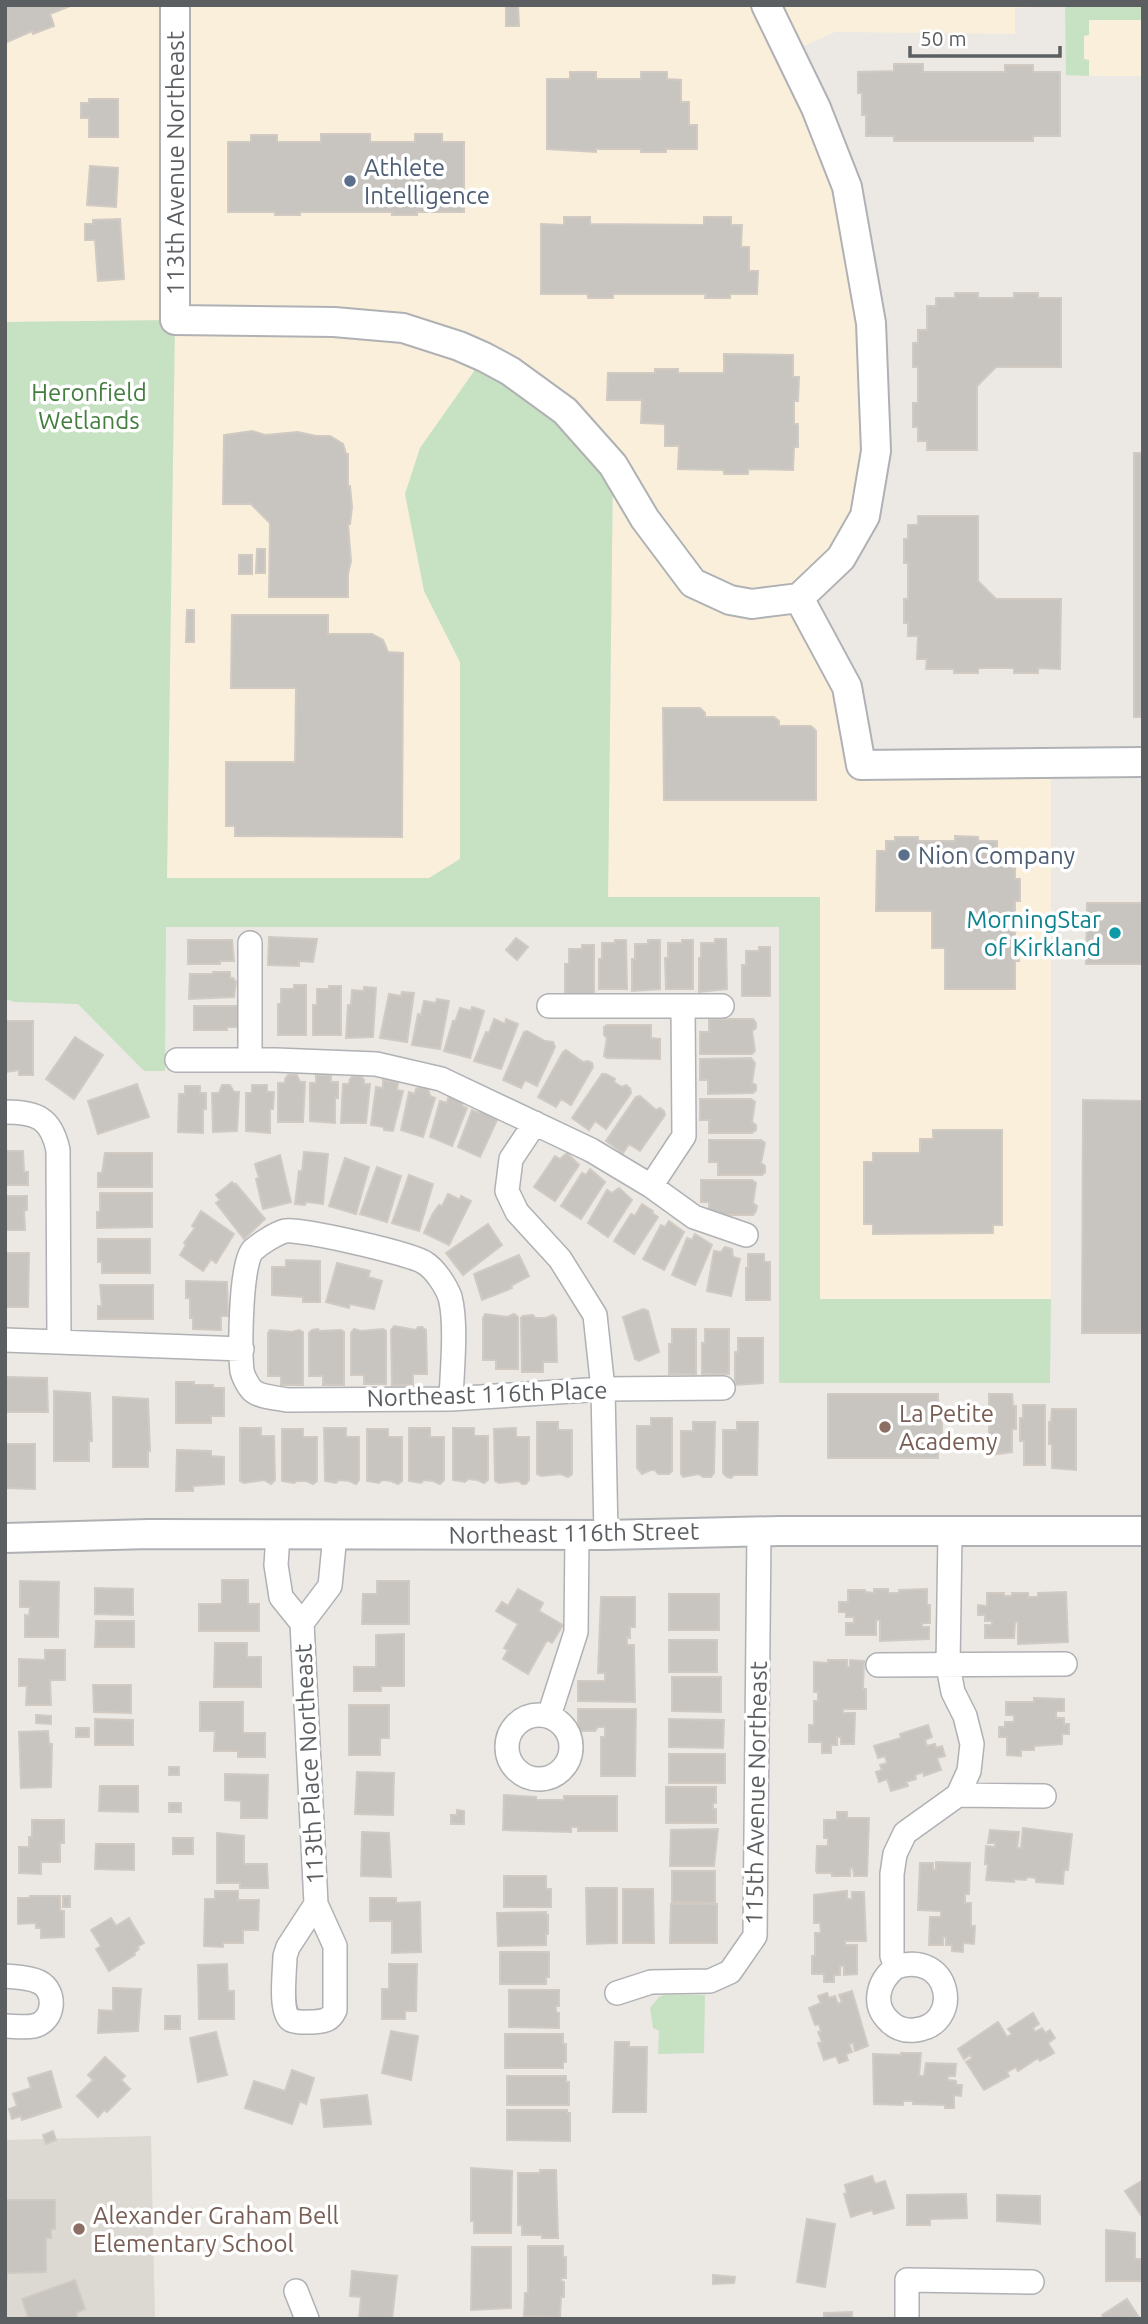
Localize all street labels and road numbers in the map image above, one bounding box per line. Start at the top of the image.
street label: 113th Avenue Northeast [162,30,189,295]
street label: Northeast 116th Place [366,1376,608,1412]
street label: Northeast 116th Street [448,1517,700,1549]
street label: 113th Place Northeast [289,1642,329,1885]
street label: 115th Avenue Northeast [740,1660,772,1925]

